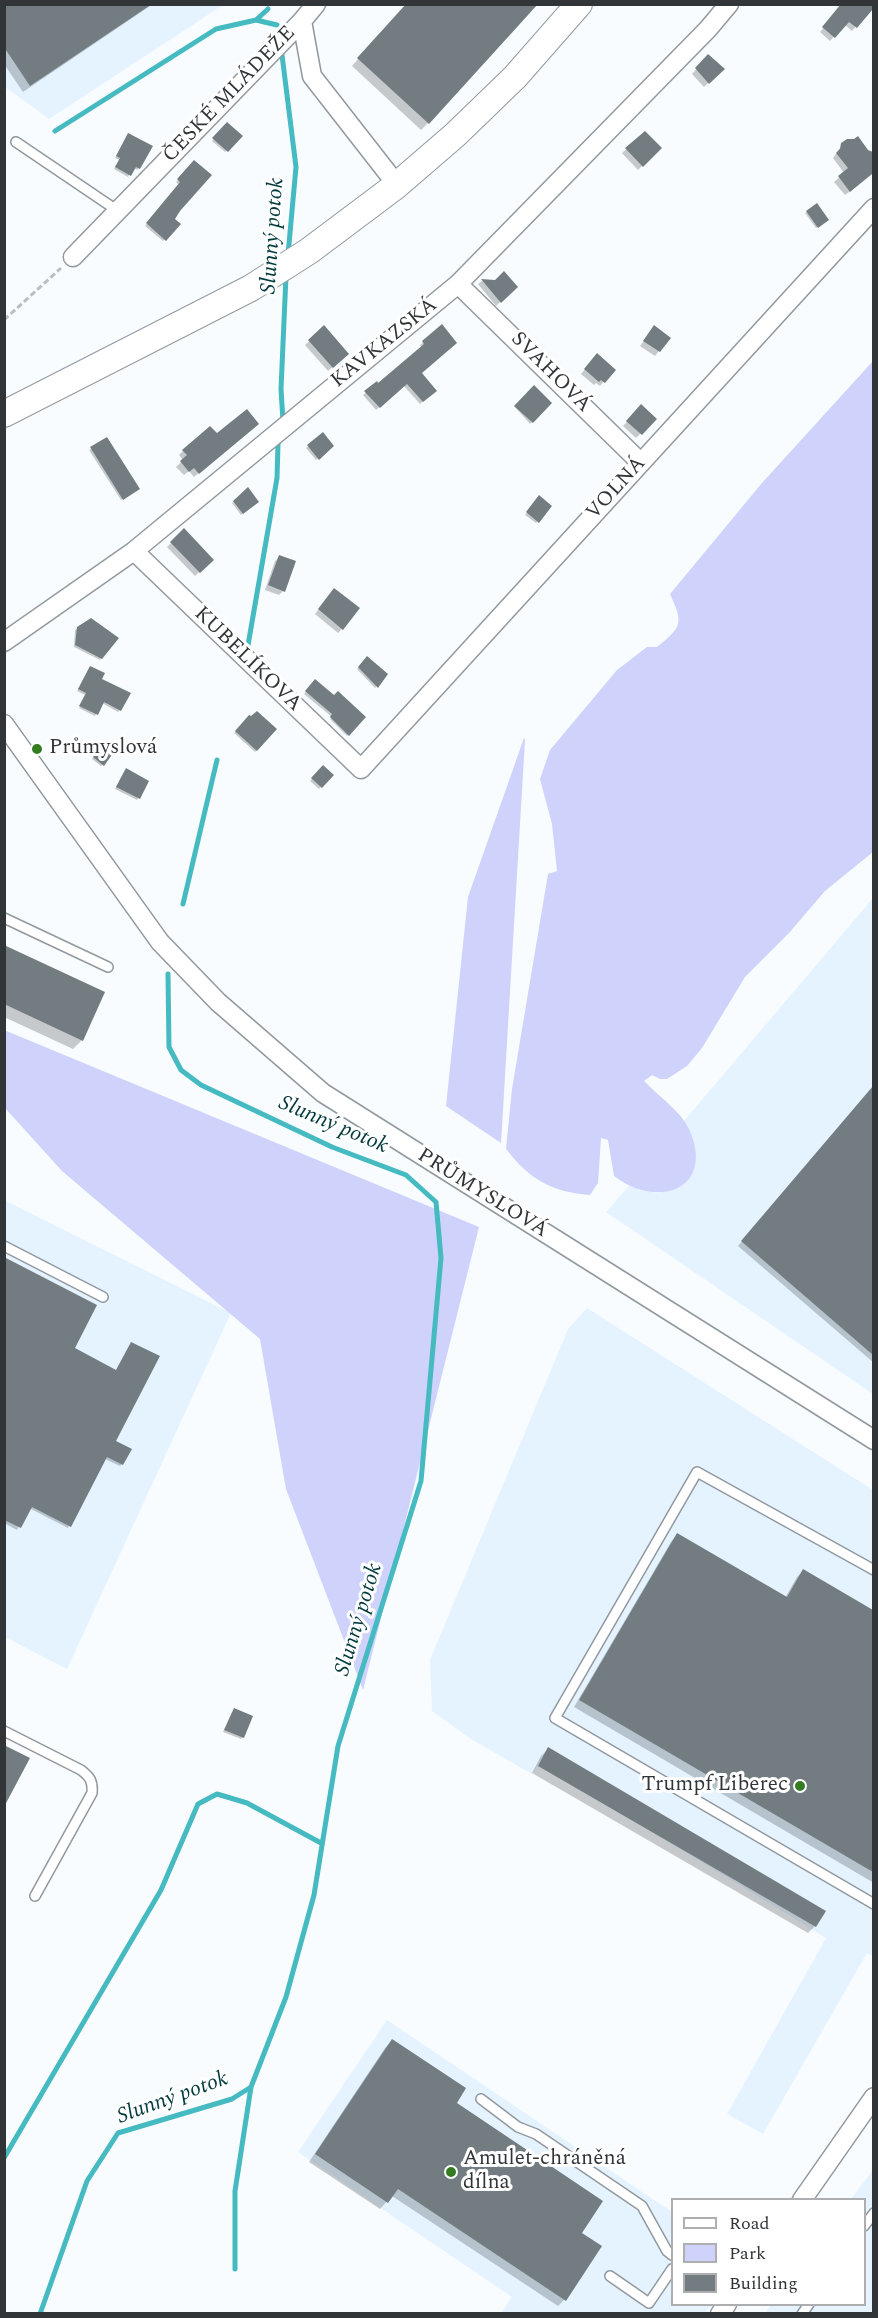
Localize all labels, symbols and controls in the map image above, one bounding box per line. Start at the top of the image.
street label: ČESKÉ MLÁDEŽE [158,21,302,169]
water label: Slunný potok [257,177,291,295]
street label: KAVKAZSKÁ [327,294,443,394]
street label: SVAHOVÁ [504,327,596,419]
street label: VOLNÁ [582,452,652,526]
street label: KUBELÍKOVA [188,602,306,718]
place label: Průmyslová [49,736,157,762]
marker: Průmyslová [30,742,44,756]
water label: Slunný potok [274,1091,392,1161]
street label: PRŮMYSLOVÁ [412,1144,552,1244]
water label: Slunný potok [330,1561,390,1679]
place label: Trumpf Liberec [642,1773,788,1799]
marker: Trumpf Liberec [793,1779,807,1793]
water label: Slunný potok [114,2067,232,2131]
place label: Amulet-chráněná dílna [463,2147,626,2197]
marker: Amulet-chráněná dílna [444,2165,458,2179]
legend [671,2198,866,2306]
text: Road [729,2210,770,2237]
text: Park [729,2240,766,2267]
text: Building [729,2270,798,2297]

